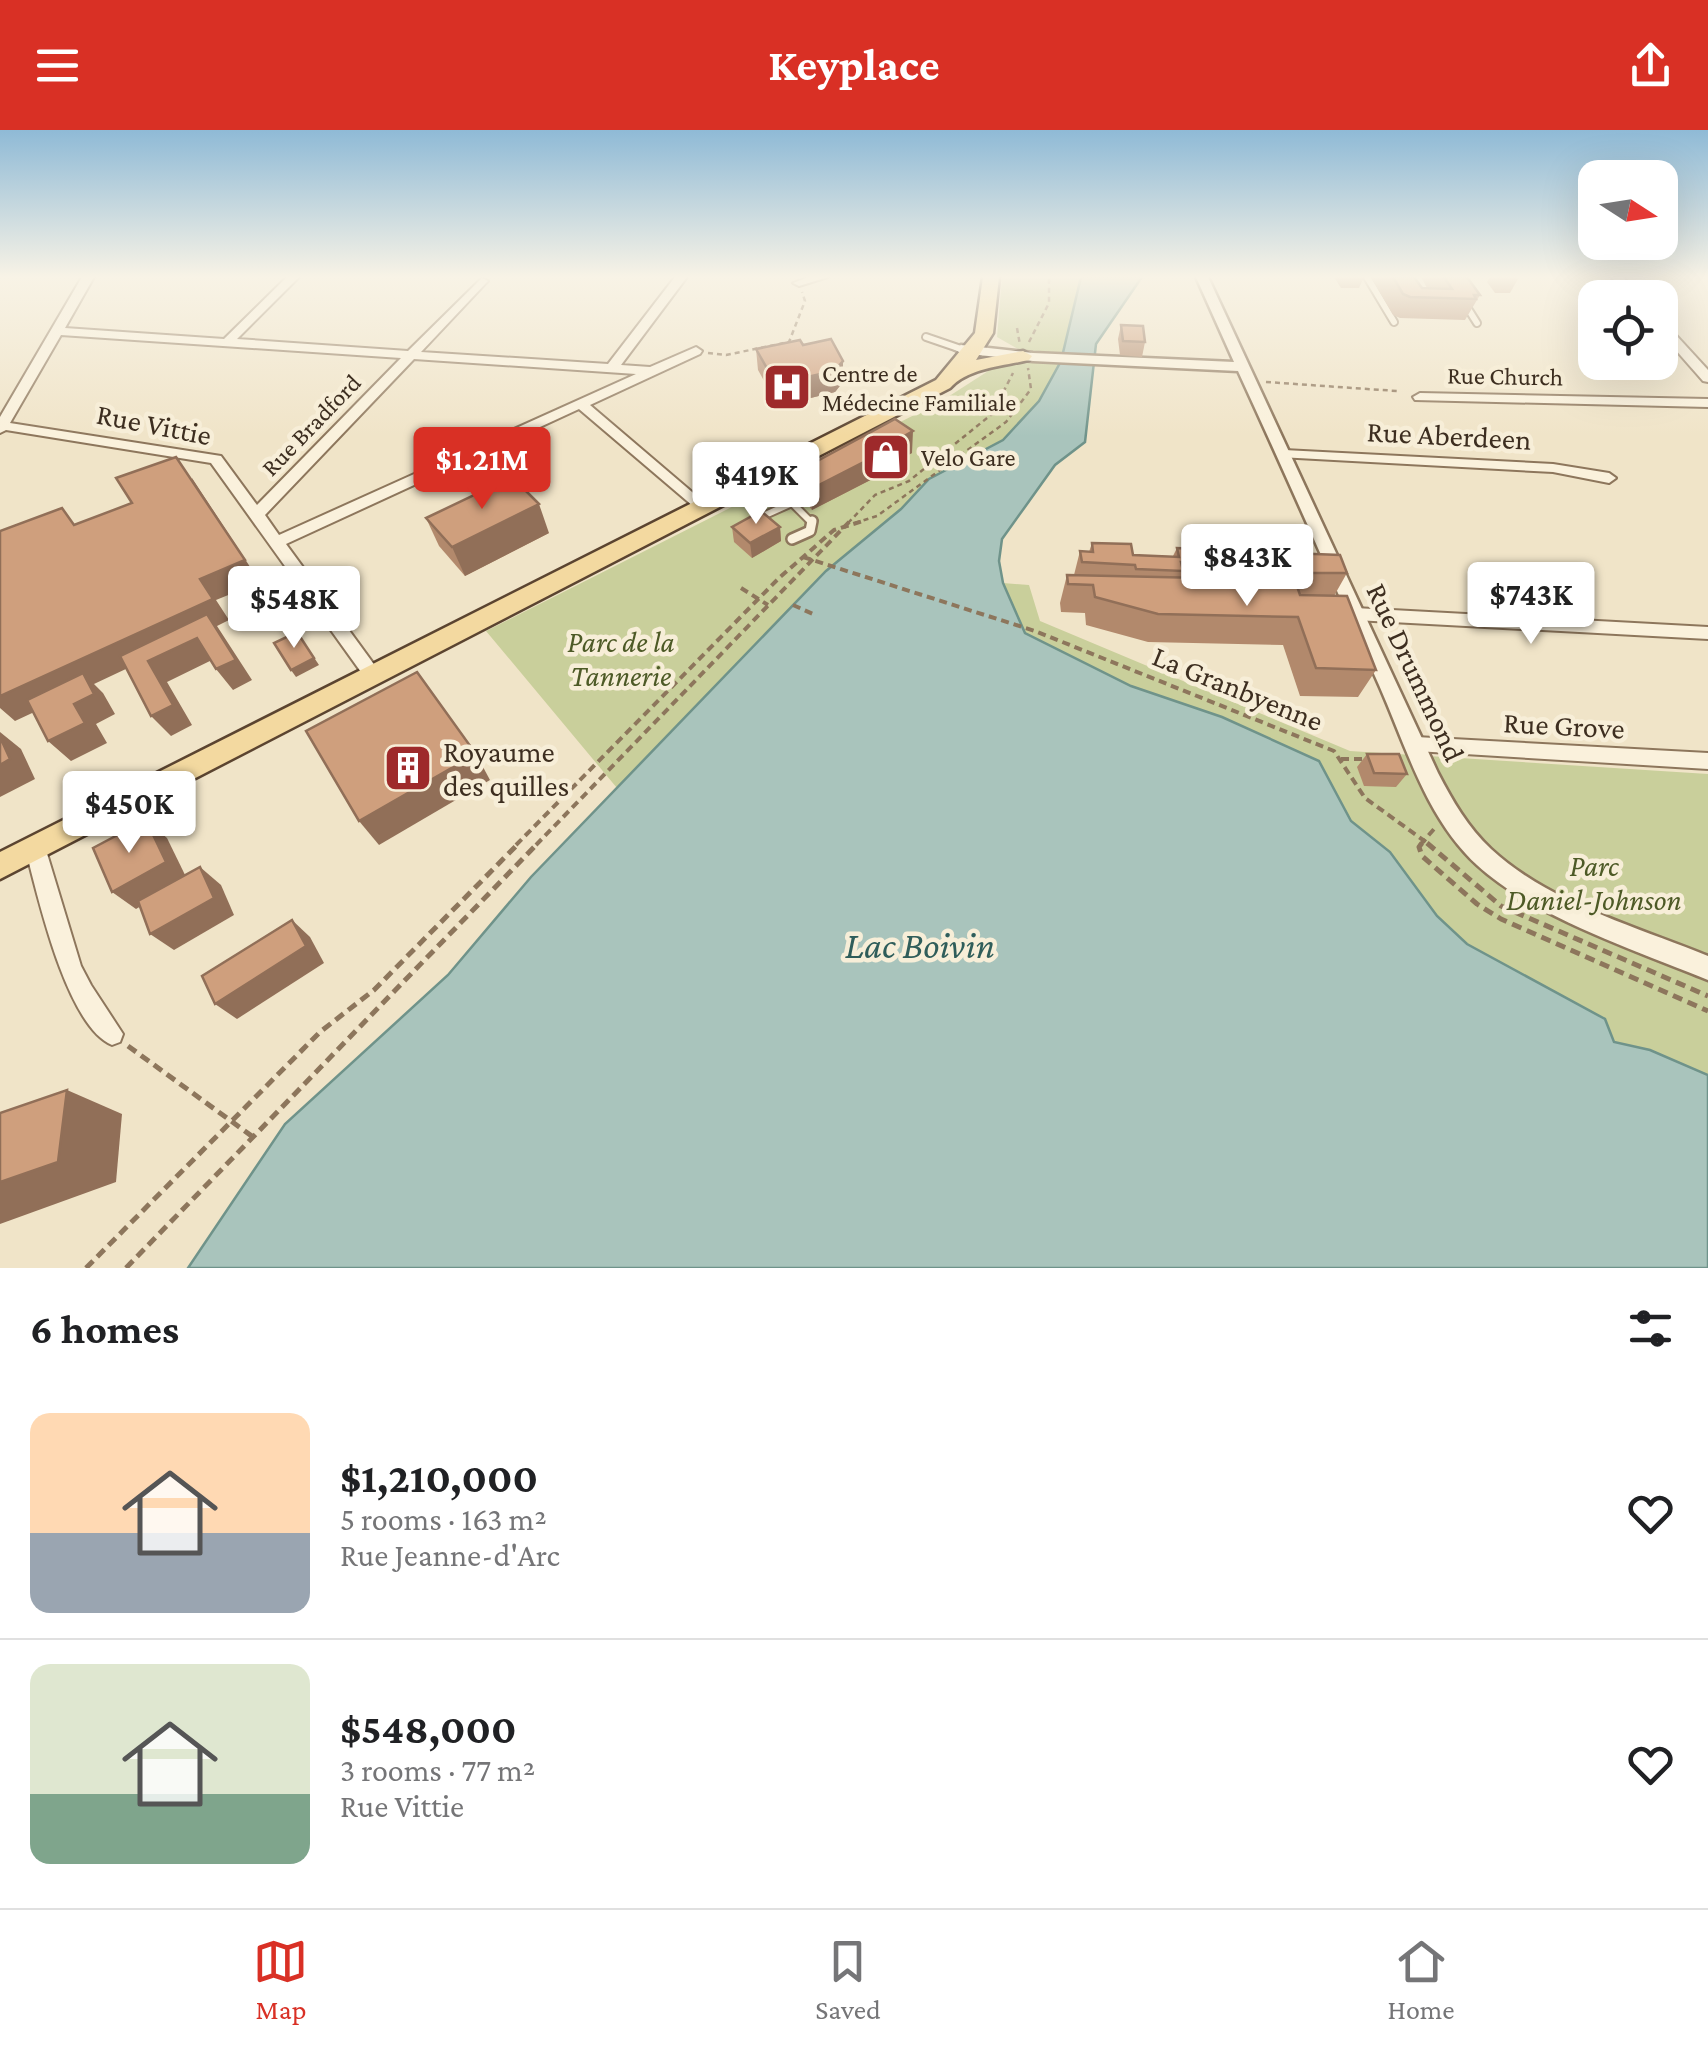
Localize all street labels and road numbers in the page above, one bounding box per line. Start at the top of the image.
street label: Rue Church [1447,361,1563,391]
street label: Rue Bradford [256,369,366,481]
street label: Rue Vittie [94,397,214,451]
street label: Rue Aberdeen [1366,414,1532,456]
street label: Rue Drummond [1360,578,1472,766]
street label: La Granbyenne [1148,639,1328,738]
street label: Rue Grove [1502,705,1626,745]

